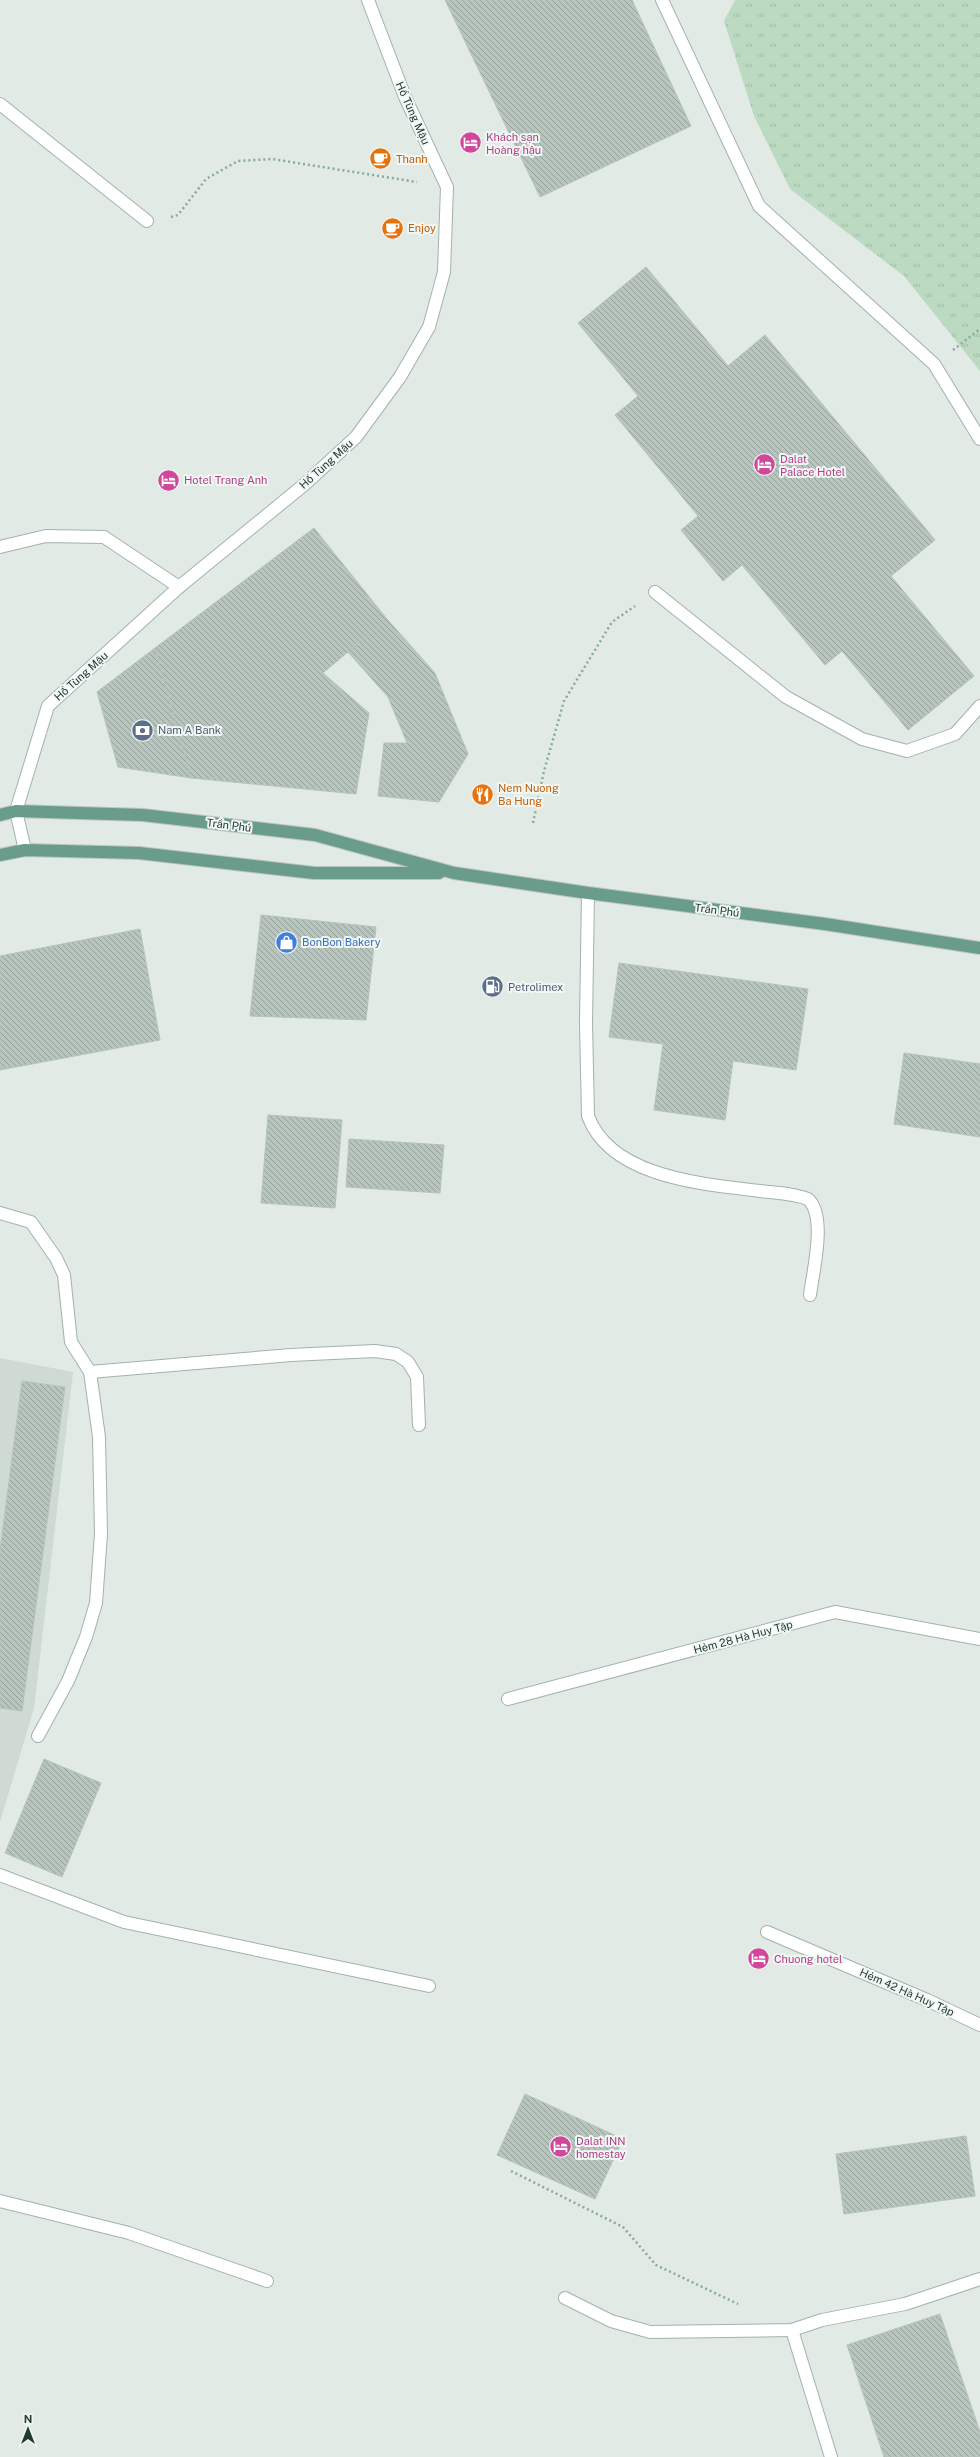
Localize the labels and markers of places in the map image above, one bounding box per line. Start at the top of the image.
hotel icon: Khách sạn Hoàng hậu [457,130,483,156]
place label: Khách sạn Hoàng hậu [486,131,541,156]
cafe icon: Thanh [368,146,394,172]
place label: Thanh [396,153,428,165]
cafe icon: Enjoy [379,215,405,241]
place label: Enjoy [408,222,436,234]
hotel icon: Dalat Palace Hotel [752,452,778,478]
place label: Dalat Palace Hotel [780,453,845,478]
hotel icon: Hotel Trang Anh [156,467,182,493]
place label: Hotel Trang Anh [184,474,267,486]
bank icon: Nam A Bank [129,717,155,743]
place label: Nam A Bank [158,724,221,736]
restaurant icon: Nem Nuong Ba Hung [470,781,496,807]
place label: Nem Nuong Ba Hung [498,782,559,807]
shop icon: BonBon Bakery [274,929,300,955]
place label: BonBon Bakery [302,936,381,948]
fuel station icon: Petrolimex [480,974,506,1000]
place label: Petrolimex [508,981,563,993]
hotel icon: Chuong hotel [746,1946,772,1972]
place label: Chuong hotel [774,1953,842,1965]
hotel icon: Dalat INN homestay [547,2134,573,2160]
place label: Dalat INN homestay [576,2135,626,2160]

